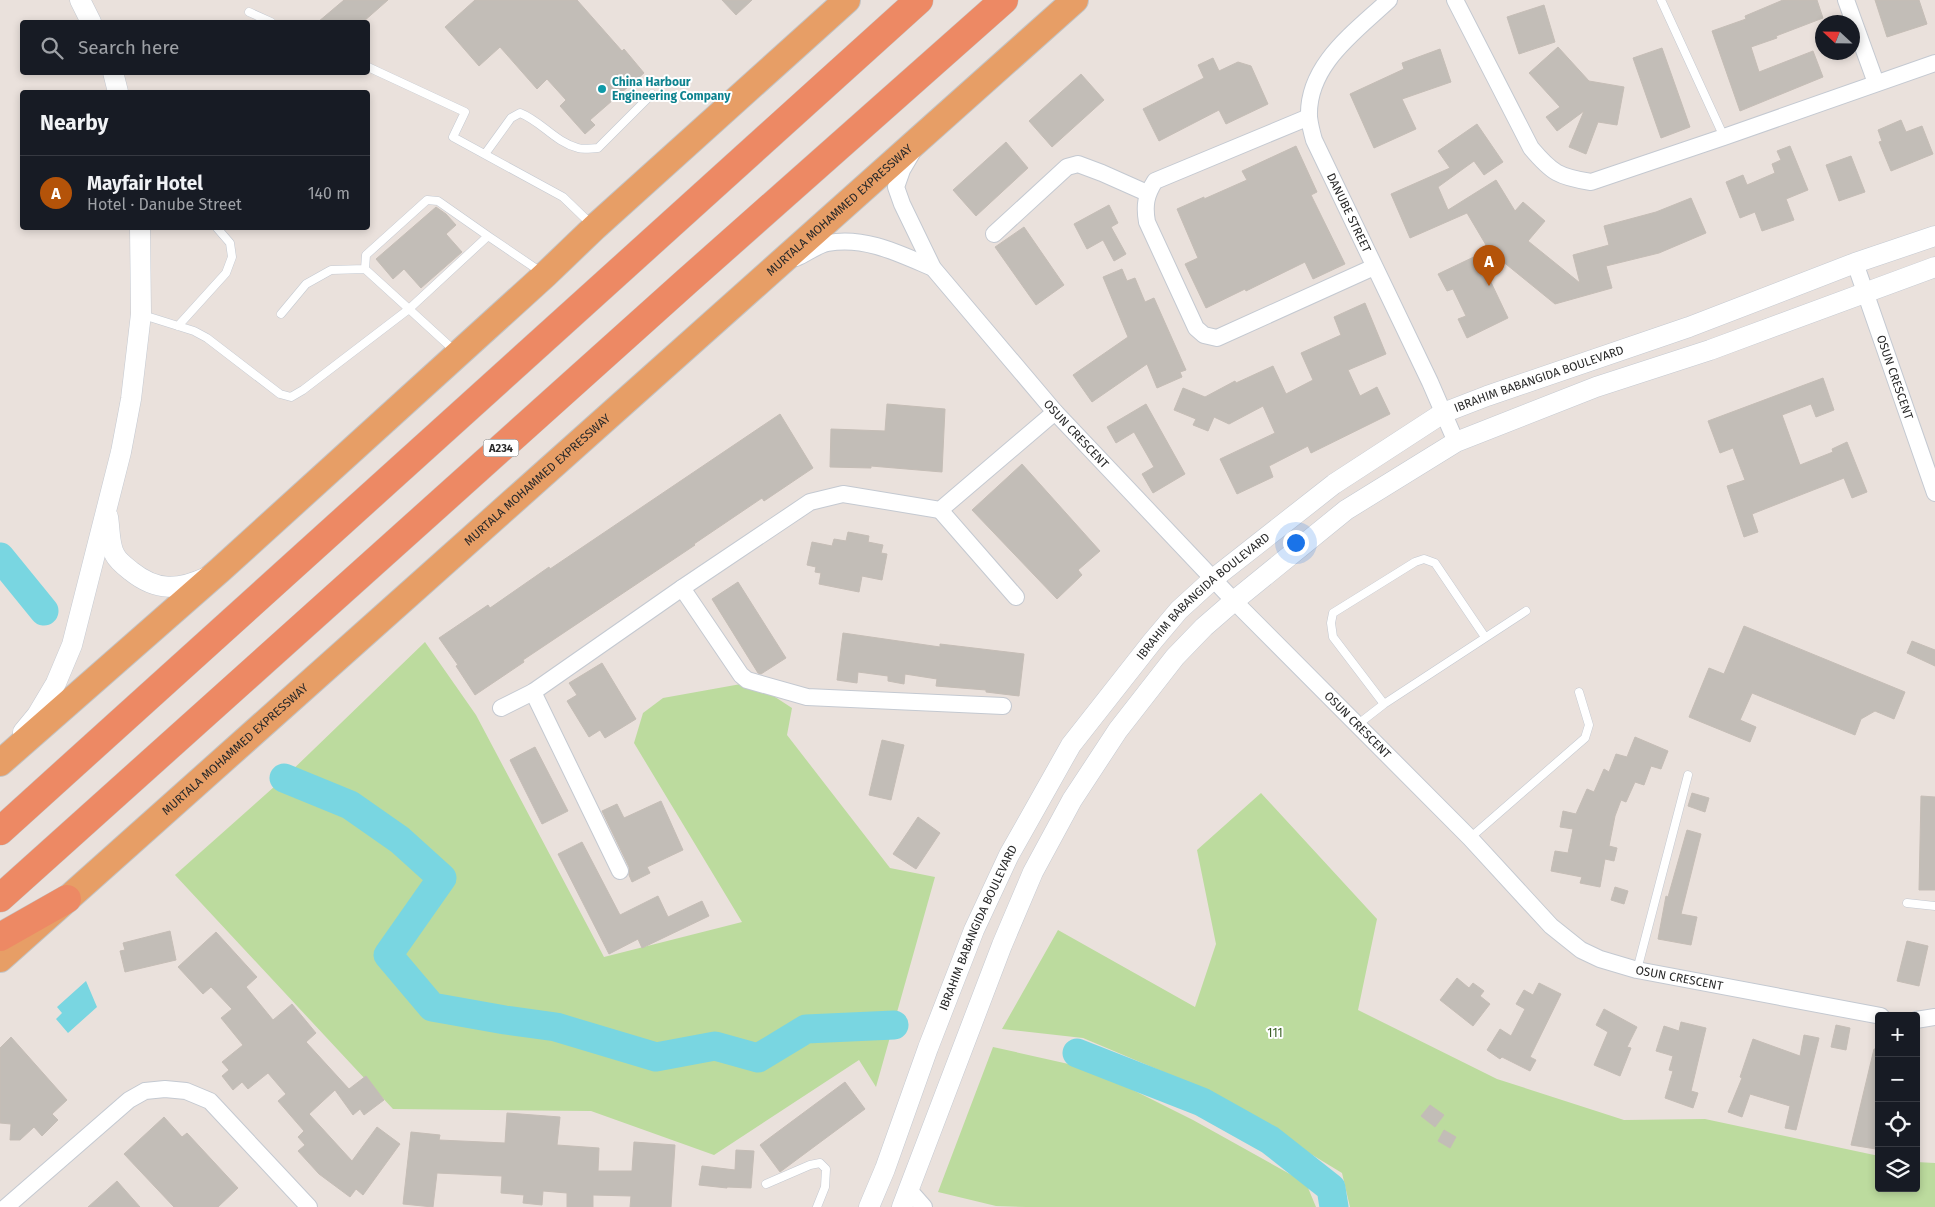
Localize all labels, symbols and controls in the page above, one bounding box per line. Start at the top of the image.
north arrow [1815,15,1860,60]
search box [20,20,370,75]
icon: search [38,34,66,62]
text: Search here [78,36,179,59]
place label: China Harbour Engineering Company [612,75,731,103]
marker: China Harbour Engineering Company [596,83,608,95]
text: Nearby [40,110,108,136]
street label: MURTALA MOHAMMED EXPRESSWAY [764,141,916,279]
street label: DANUBE STREET [1324,171,1374,255]
text: Mayfair Hotel [87,172,203,195]
text: A [51,184,61,203]
text: 140 m [308,184,350,203]
text: Hotel · Danube Street [87,195,242,214]
pin: A [1473,245,1505,286]
street label: OSUN CRESCENT [1874,333,1916,422]
street label: IBRAHIM BABANGIDA BOULEVARD [1452,343,1626,415]
street label: OSUN CRESCENT [1041,397,1112,472]
street label: MURTALA MOHAMMED EXPRESSWAY [461,411,613,548]
road number: A234 [484,439,518,456]
street label: IBRAHIM BABANGIDA BOULEVARD [1134,530,1273,663]
your location [1283,530,1309,556]
street label: MURTALA MOHAMMED EXPRESSWAY [159,680,311,818]
street label: OSUN CRESCENT [1321,689,1394,762]
street label: IBRAHIM BABANGIDA BOULEVARD [936,842,1020,1012]
street label: OSUN CRESCENT [1634,963,1725,993]
map controls [1875,1012,1920,1192]
button: + [1875,1012,1920,1057]
park label: 111 [1267,1026,1283,1040]
button: − [1875,1057,1920,1102]
button: locate [1875,1102,1920,1147]
button: layers [1875,1147,1920,1192]

